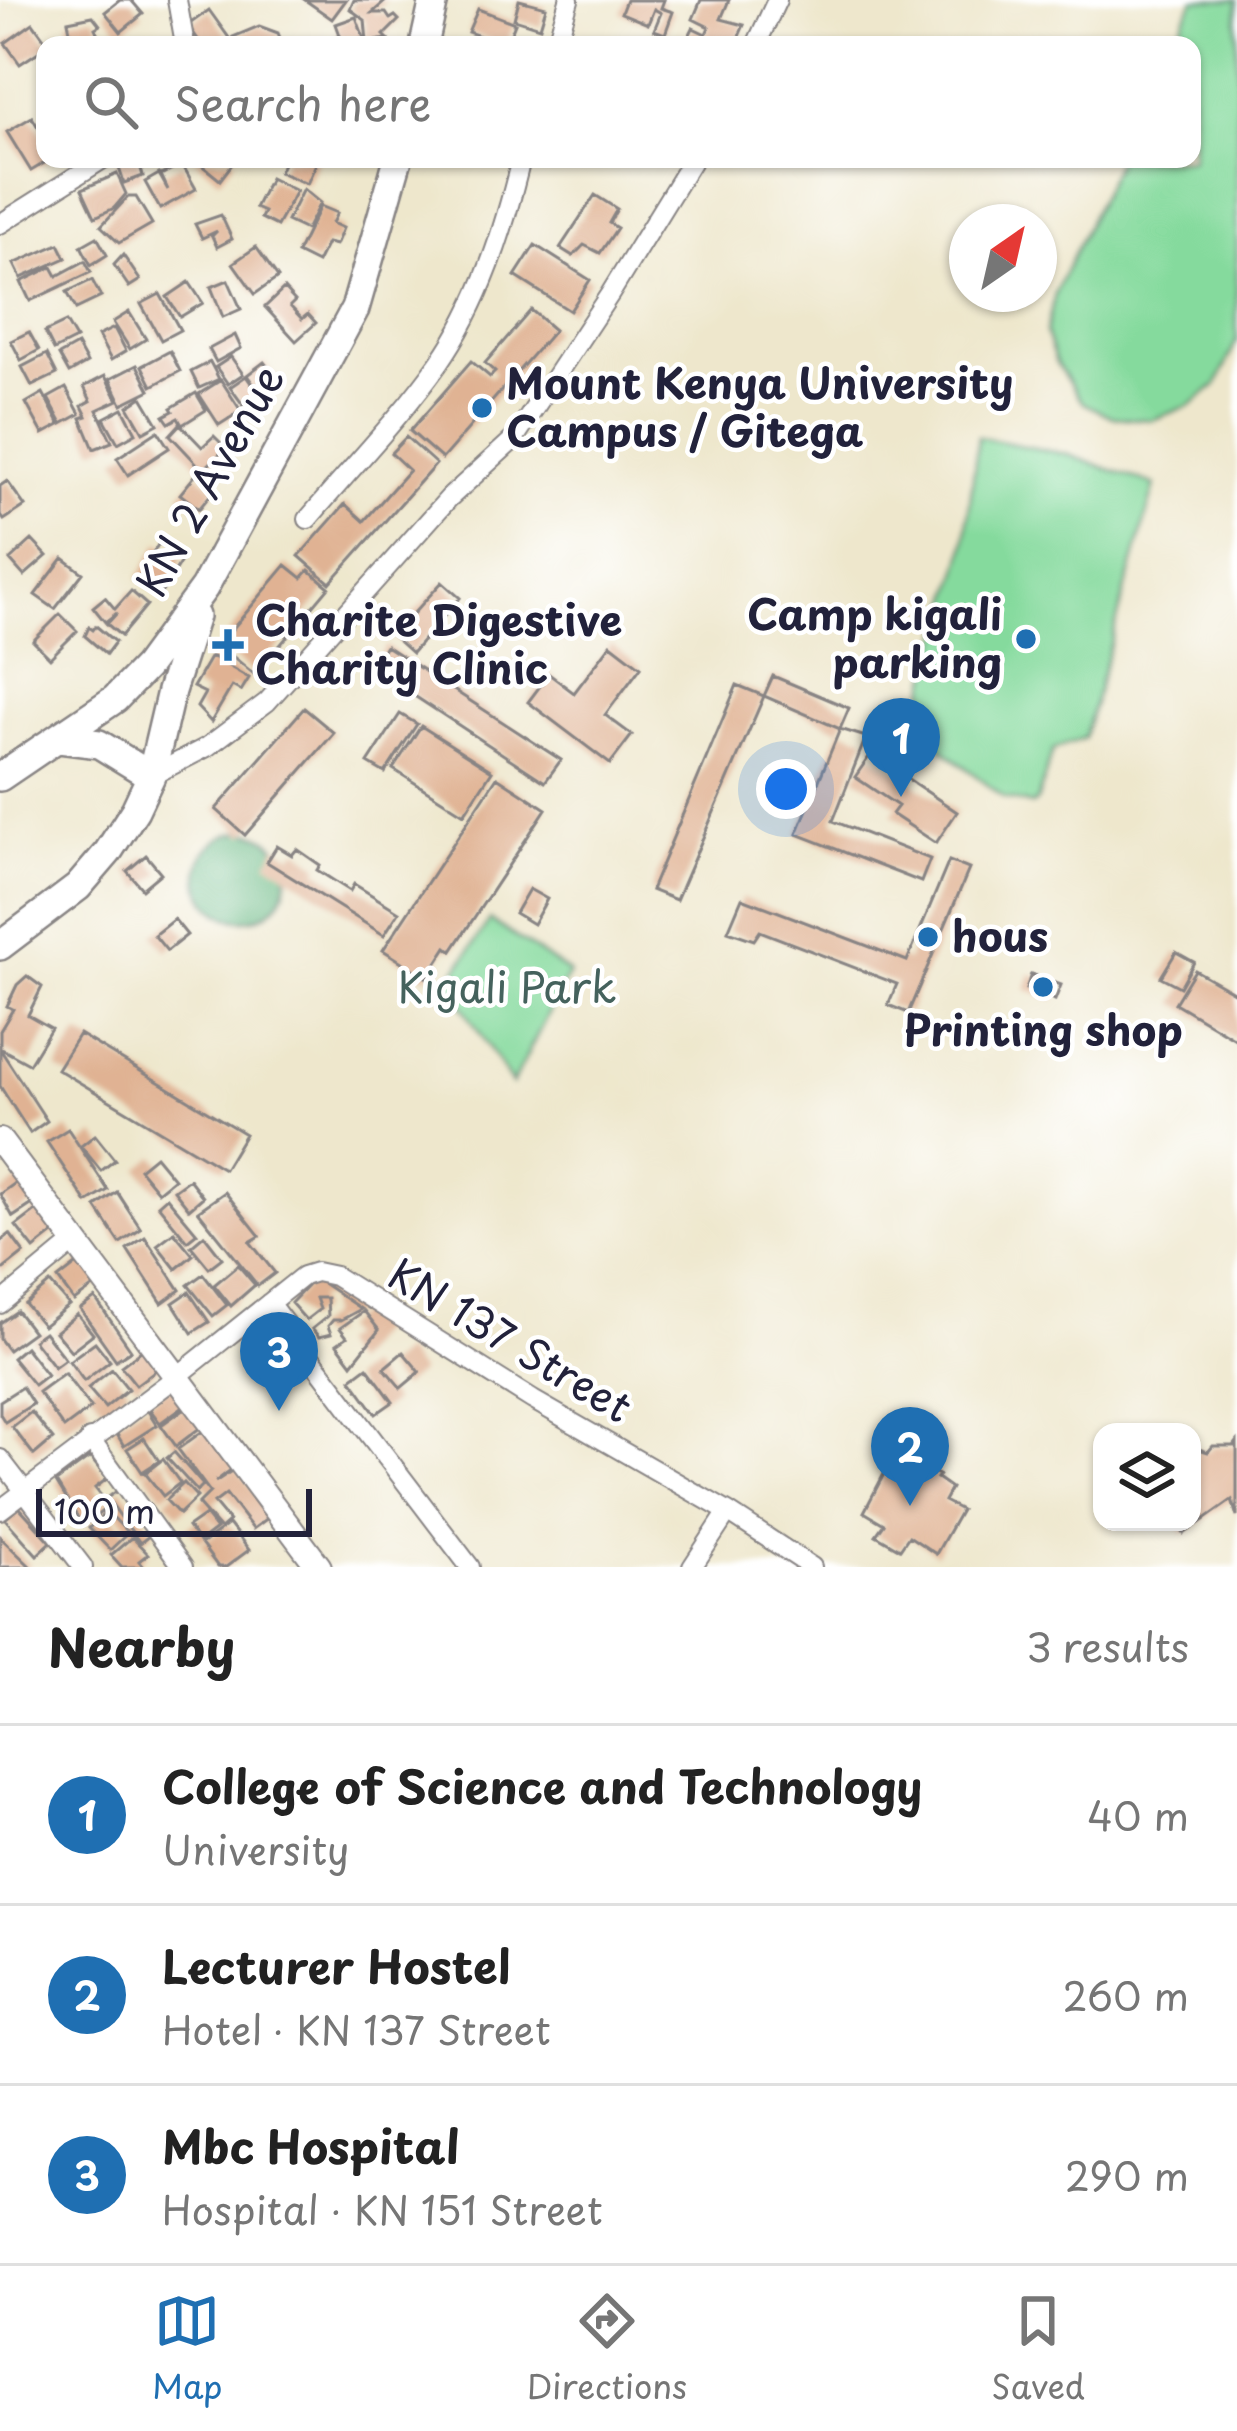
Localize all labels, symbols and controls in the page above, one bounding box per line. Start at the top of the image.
search box [36,36,1201,168]
text: Search here [174,68,431,136]
icon: search [78,69,144,135]
north arrow [949,204,1057,312]
place label: Mount Kenya University Campus / Gitega [506,350,1013,461]
street label: KN 2 Avenue [118,352,298,607]
marker: Mount Kenya University Campus / Gitega [469,395,495,421]
place label: Camp kigali parking [747,581,1002,692]
place label: Charite Digestive Charity Clinic [255,587,622,698]
marker: Camp kigali parking [1013,626,1039,652]
marker: Charite Digestive Charity Clinic [212,629,244,661]
pin: 1 [862,698,940,797]
your location [756,759,816,819]
place label: hous [952,903,1048,966]
marker: hous [915,924,941,950]
park label: Kigali Park [398,954,616,1017]
marker: Printing shop [1030,974,1056,1000]
place label: Printing shop [903,997,1183,1060]
street label: KN 137 Street [378,1241,645,1436]
pin: 3 [240,1312,318,1411]
pin: 2 [871,1407,949,1506]
map controls [1093,1423,1201,1531]
button: layers [1093,1423,1201,1531]
scale bar [36,1483,312,1536]
text: 100 m [54,1485,155,1535]
text: Nearby [48,1607,235,1684]
text: 3 results [1026,1616,1189,1675]
text: College of Science and Technology [162,1751,922,1819]
text: 1 [78,1785,96,1844]
text: 40 m [1087,1785,1189,1844]
text: University [162,1819,349,1878]
text: Lecturer Hostel [162,1931,510,1999]
text: 2 [73,1965,101,2024]
text: 260 m [1062,1965,1189,2024]
text: Hotel · KN 137 Street [162,1999,551,2058]
text: Mbc Hospital [162,2111,459,2179]
text: 3 [74,2145,100,2204]
text: 290 m [1065,2145,1189,2204]
text: Hospital · KN 151 Street [162,2179,603,2238]
tab: Map [152,2288,223,2410]
tab: Directions [527,2288,687,2410]
tab: Saved [991,2288,1085,2410]

